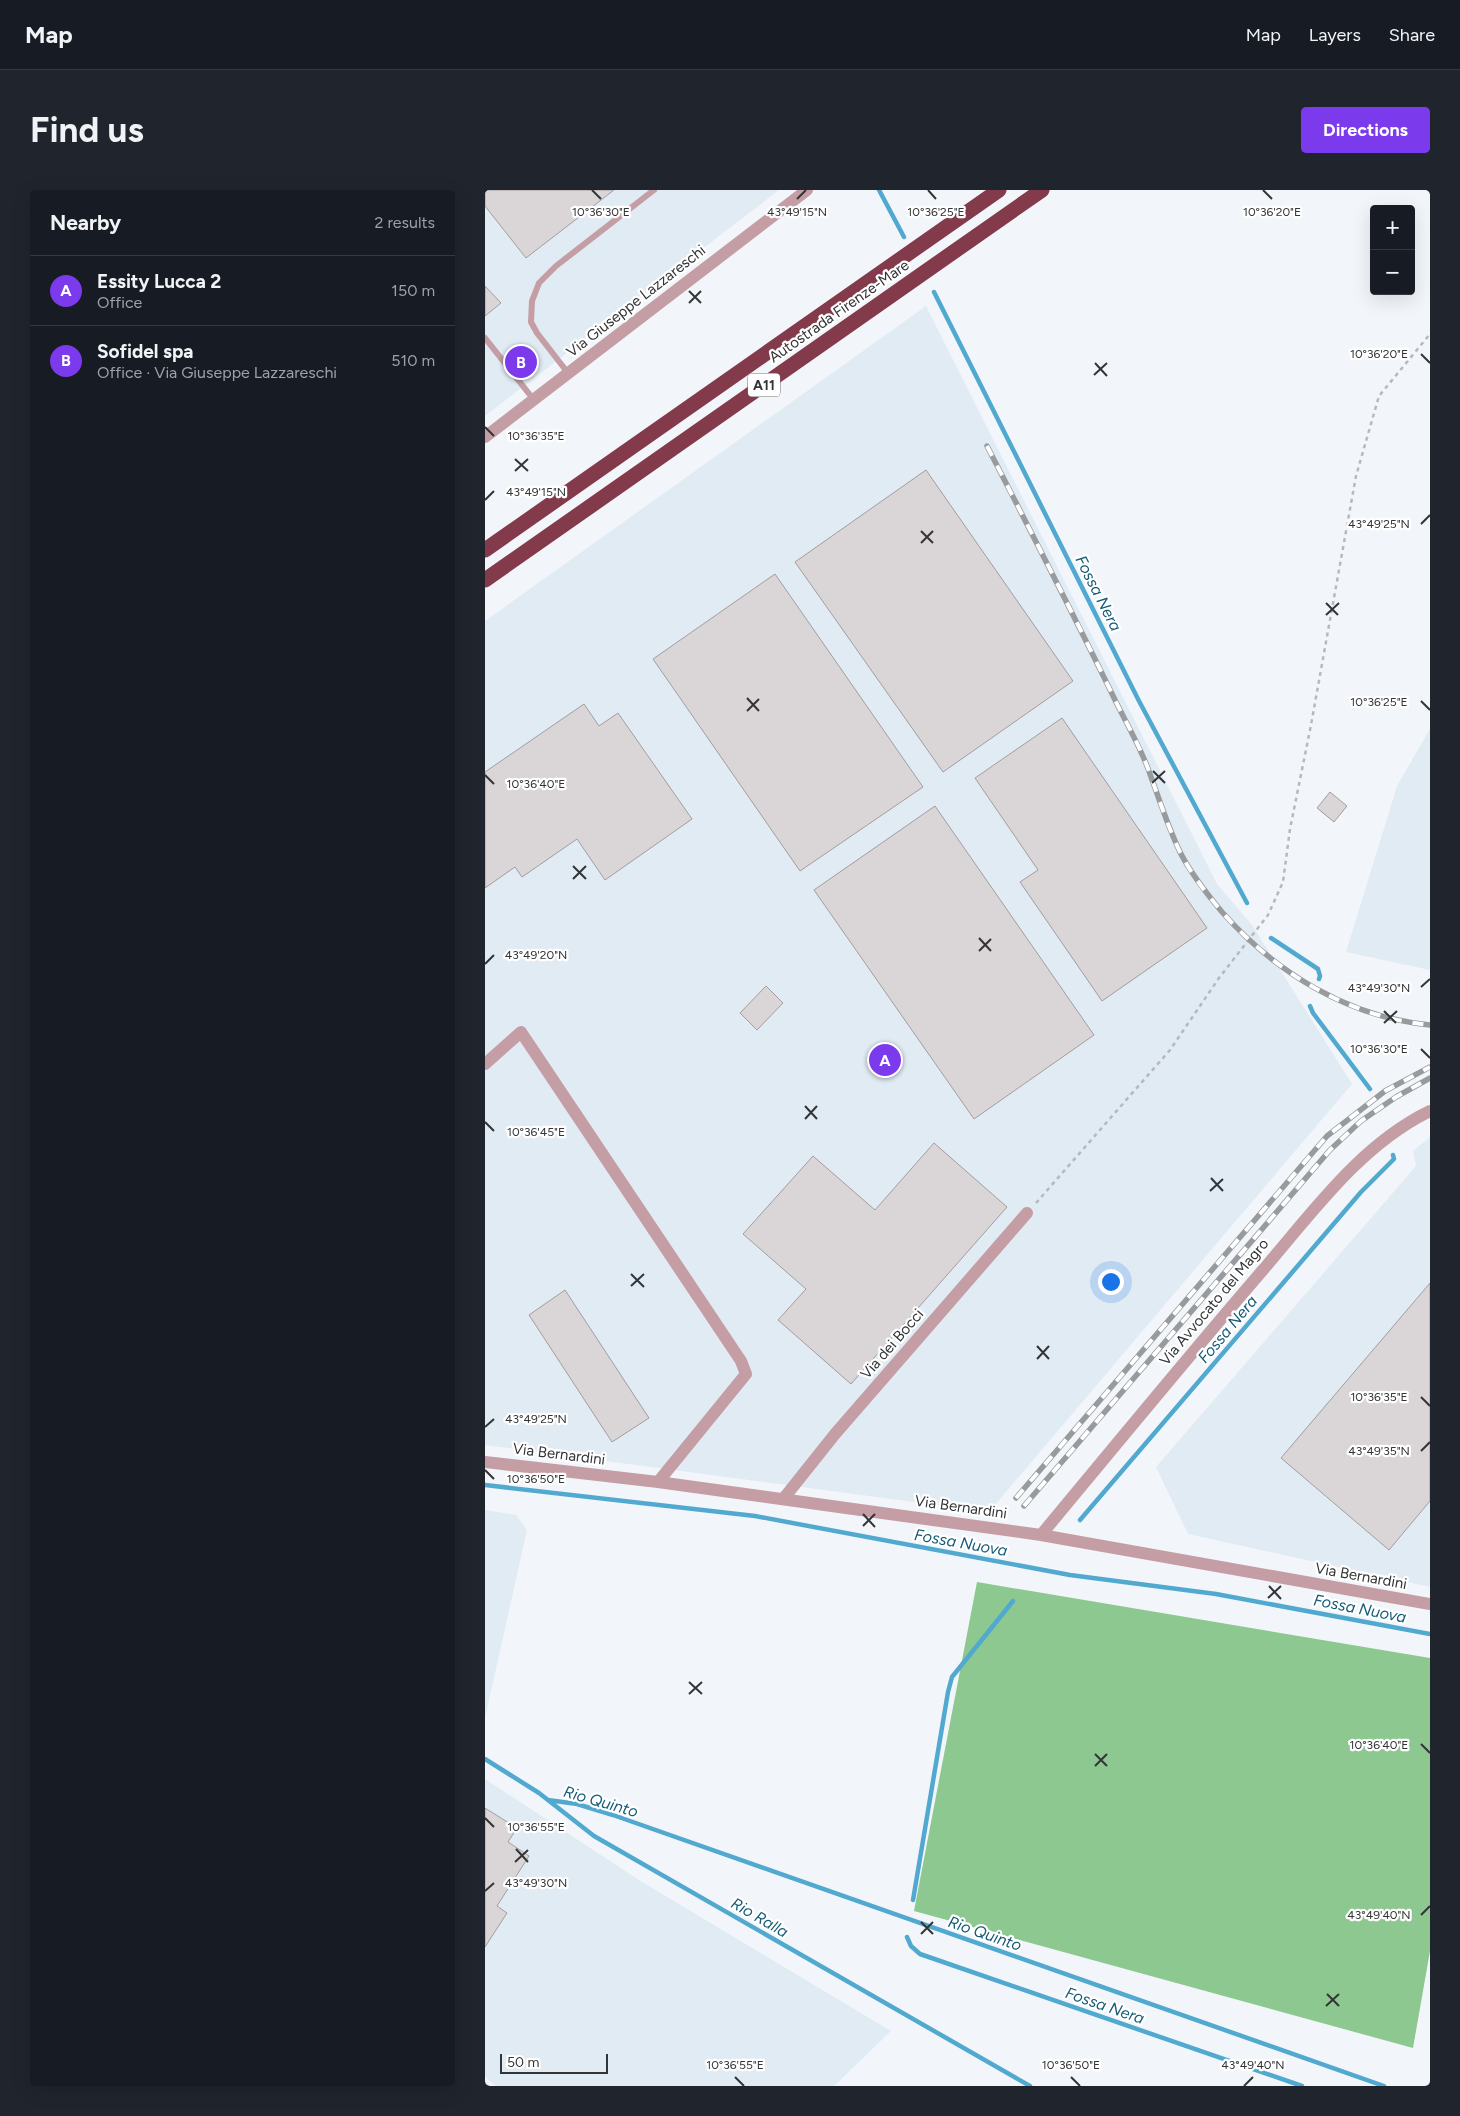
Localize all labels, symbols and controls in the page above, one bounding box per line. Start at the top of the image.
text: Map [25,20,73,49]
text: Map [1246,24,1281,46]
text: Layers [1309,24,1361,46]
text: Share [1389,24,1435,46]
button: Directions [1301,107,1430,153]
text: Find us [30,109,144,151]
text: 10°36'30"E [572,205,630,219]
text: 43°49'15"N [767,205,827,219]
text: 10°36'25"E [907,205,965,219]
text: 10°36'20"E [1243,205,1301,219]
map controls [1370,205,1415,295]
button: + [1370,205,1415,250]
text: Nearby [50,210,121,235]
text: 2 results [375,213,435,232]
street label: Via Giuseppe Lazzareschi [563,241,709,361]
button: − [1370,250,1415,295]
street label: Autostrada Firenze-Mare [765,256,913,366]
text: Essity Lucca 2 [97,270,221,293]
text: A [60,281,72,300]
text: 150 m [391,281,435,300]
text: Office [97,293,142,312]
text: Sofidel spa [97,340,193,363]
pin: B [505,343,537,381]
text: 10°36'20"E [1350,347,1408,361]
text: B [61,351,71,370]
text: 510 m [391,351,435,370]
text: Office · Via Giuseppe Lazzareschi [97,363,337,382]
road number: A11 [748,374,780,396]
text: 10°36'35"E [507,429,565,443]
text: 43°49'15"N [506,485,566,499]
text: 43°49'25"N [1348,517,1410,531]
water label: Fossa Nera [1071,552,1126,634]
text: 10°36'25"E [1350,695,1408,709]
text: 10°36'40"E [507,777,565,791]
text: 43°49'20"N [505,948,567,962]
text: 43°49'30"N [1348,981,1410,995]
pin: A [869,1041,901,1079]
text: 10°36'30"E [1350,1042,1408,1056]
text: 10°36'45"E [507,1125,565,1139]
street label: Via Avvocato del Magro [1156,1235,1273,1369]
your location [1098,1269,1124,1295]
water label: Fossa Nera [1194,1292,1261,1367]
street label: Via dei Bocci [857,1305,927,1383]
text: 10°36'35"E [1350,1390,1408,1404]
text: 43°49'25"N [505,1412,567,1426]
street label: Via Bernardini [512,1439,606,1469]
text: 43°49'35"N [1348,1444,1410,1458]
text: 10°36'50"E [507,1472,565,1486]
street label: Via Bernardini [914,1492,1008,1522]
water label: Fossa Nuova [913,1525,1009,1560]
street label: Via Bernardini [1314,1559,1408,1593]
water label: Fossa Nuova [1312,1590,1408,1627]
text: 10°36'40"E [1350,1738,1408,1752]
water label: Rio Quinto [561,1782,640,1821]
text: 10°36'55"E [507,1820,565,1834]
text: 43°49'30"N [505,1876,567,1890]
water label: Rio Ralla [728,1893,792,1941]
text: 43°49'40"N [1347,1908,1411,1922]
water label: Rio Quinto [946,1912,1024,1955]
water label: Fossa Nera [1063,1983,1147,2028]
scale bar [500,2051,607,2074]
text: 50 m [507,2054,539,2071]
text: 10°36'55"E [706,2058,764,2072]
text: 10°36'50"E [1042,2058,1100,2072]
text: 43°49'40"N [1221,2058,1285,2072]

